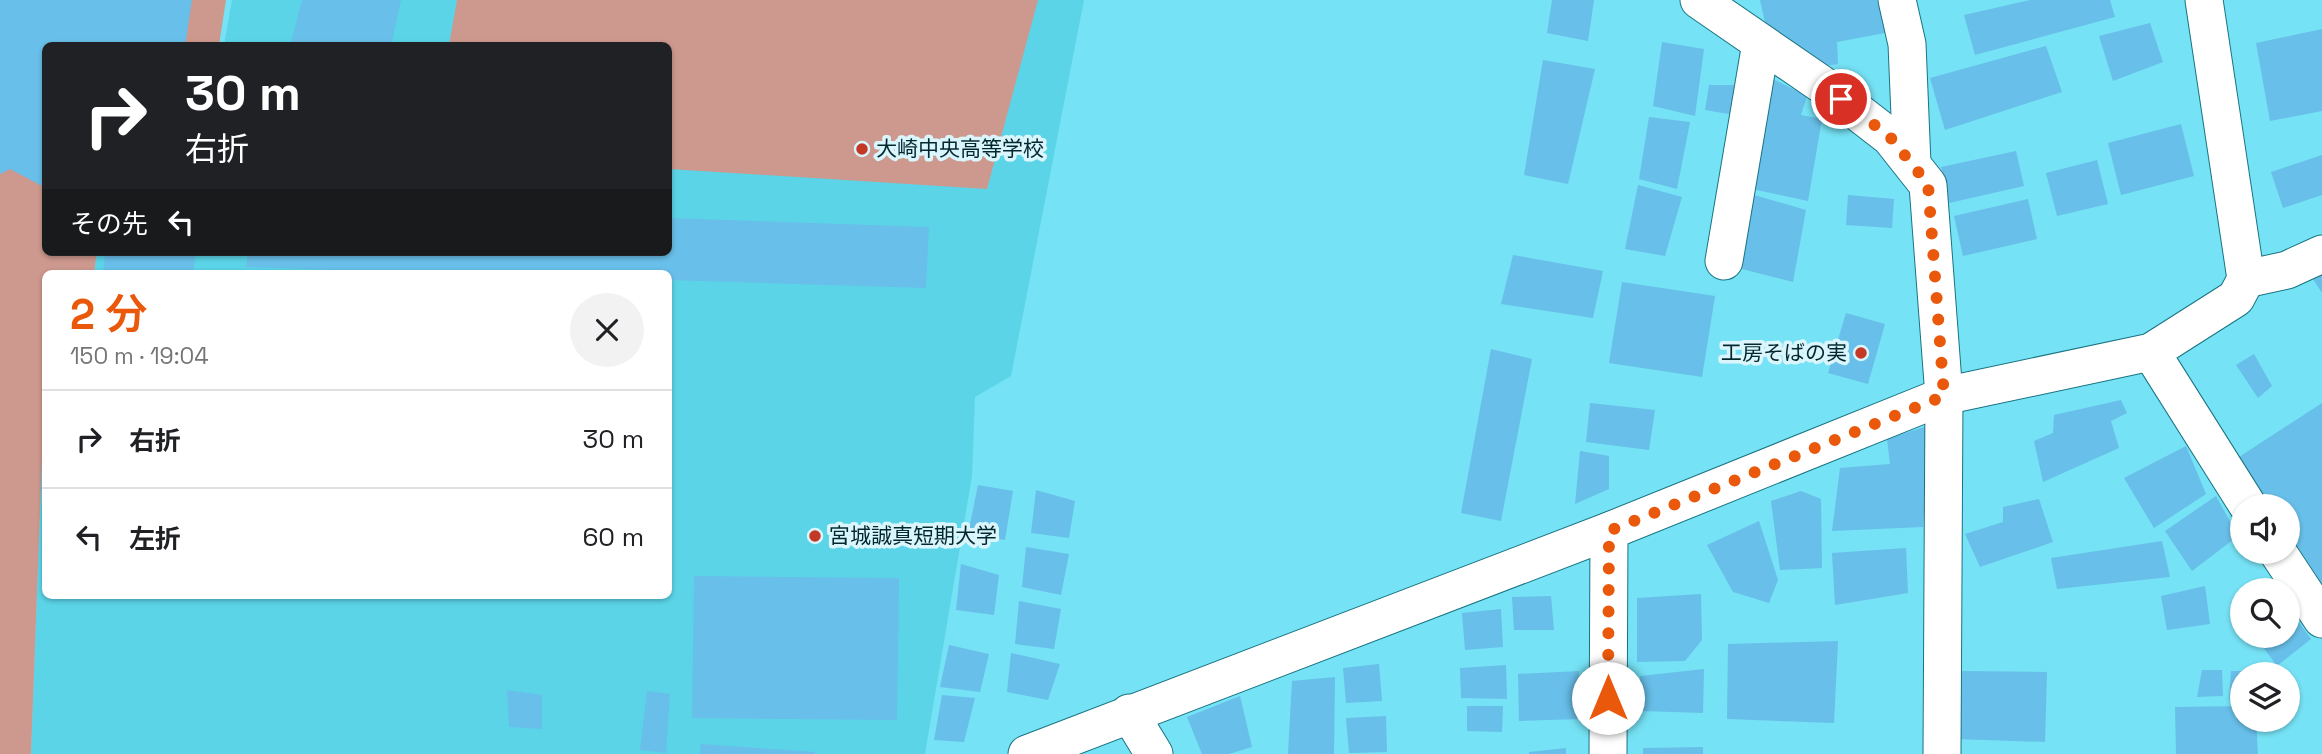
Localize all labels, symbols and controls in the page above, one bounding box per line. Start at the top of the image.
text: 30 m [185,62,301,124]
pin [1811,69,1871,129]
icon: right [70,70,161,161]
icon: arrive [1822,80,1860,118]
text: 右折 [185,129,249,169]
place label: 大崎中央高等学校 [876,135,1044,162]
marker: 大崎中央高等学校 [854,141,870,157]
icon: left [162,203,200,241]
text: その先 [70,207,148,241]
text: 2 分 [70,288,148,341]
button: close [570,293,644,367]
place label: 工房そばの実 [1721,339,1847,366]
text: 150 m · 19:04 [70,341,209,371]
marker: 工房そばの実 [1853,345,1869,361]
icon: right [70,420,108,458]
text: 30 m [583,422,644,456]
text: 右折 [129,424,181,458]
map controls [2230,494,2300,732]
button: sound [2230,494,2300,564]
icon: left [70,518,108,556]
text: 60 m [582,520,644,554]
text: 左折 [129,522,181,556]
place label: 宮城誠真短期大学 [829,522,997,549]
marker: 宮城誠真短期大学 [807,528,823,544]
button: search [2230,578,2300,648]
position arrow [1571,661,1645,735]
button: layers [2230,662,2300,732]

